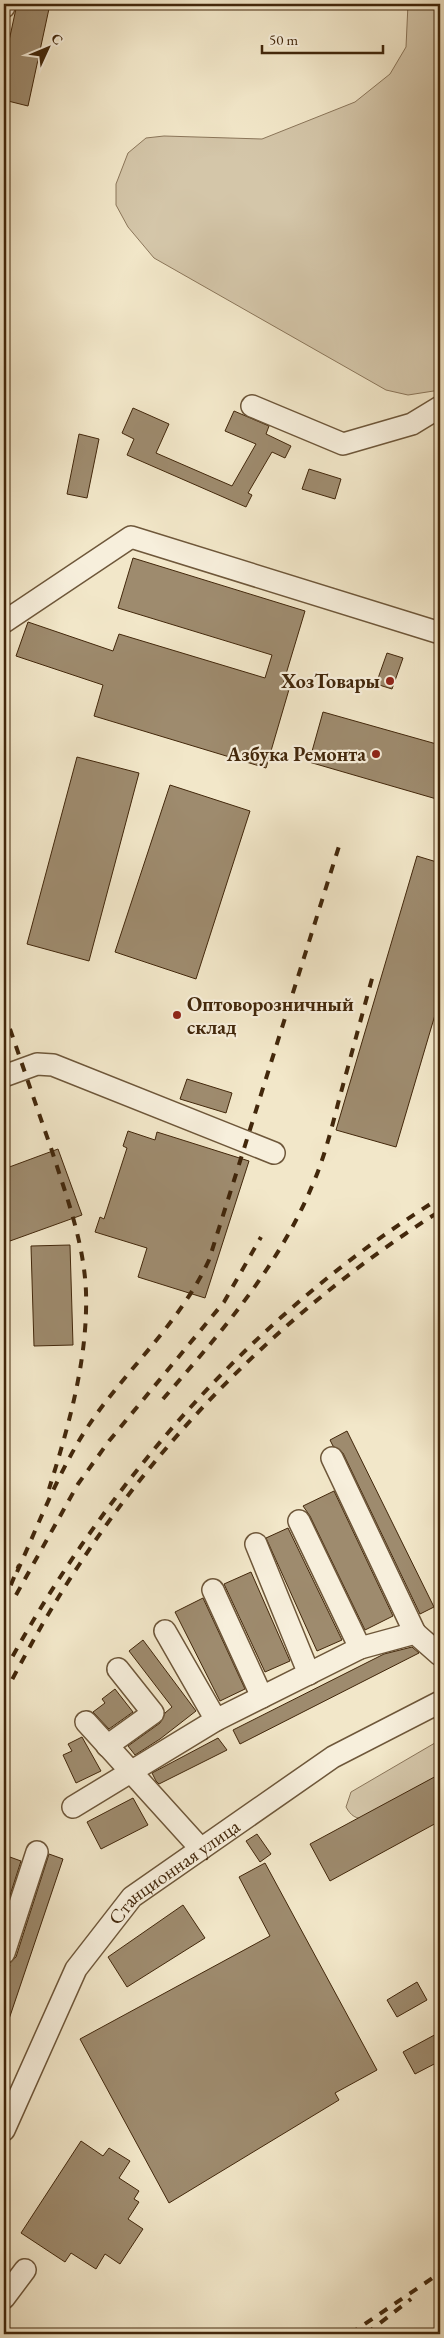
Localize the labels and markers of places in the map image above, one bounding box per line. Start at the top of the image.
place label: ХозТовары [280,668,380,694]
marker: ХозТовары [384,675,396,687]
place label: Азбука Ремонта [226,741,366,767]
marker: Азбука Ремонта [370,748,382,760]
place label: Оптоворозничный склад [187,991,354,1040]
marker: Оптоворозничный склад [171,1009,183,1021]

